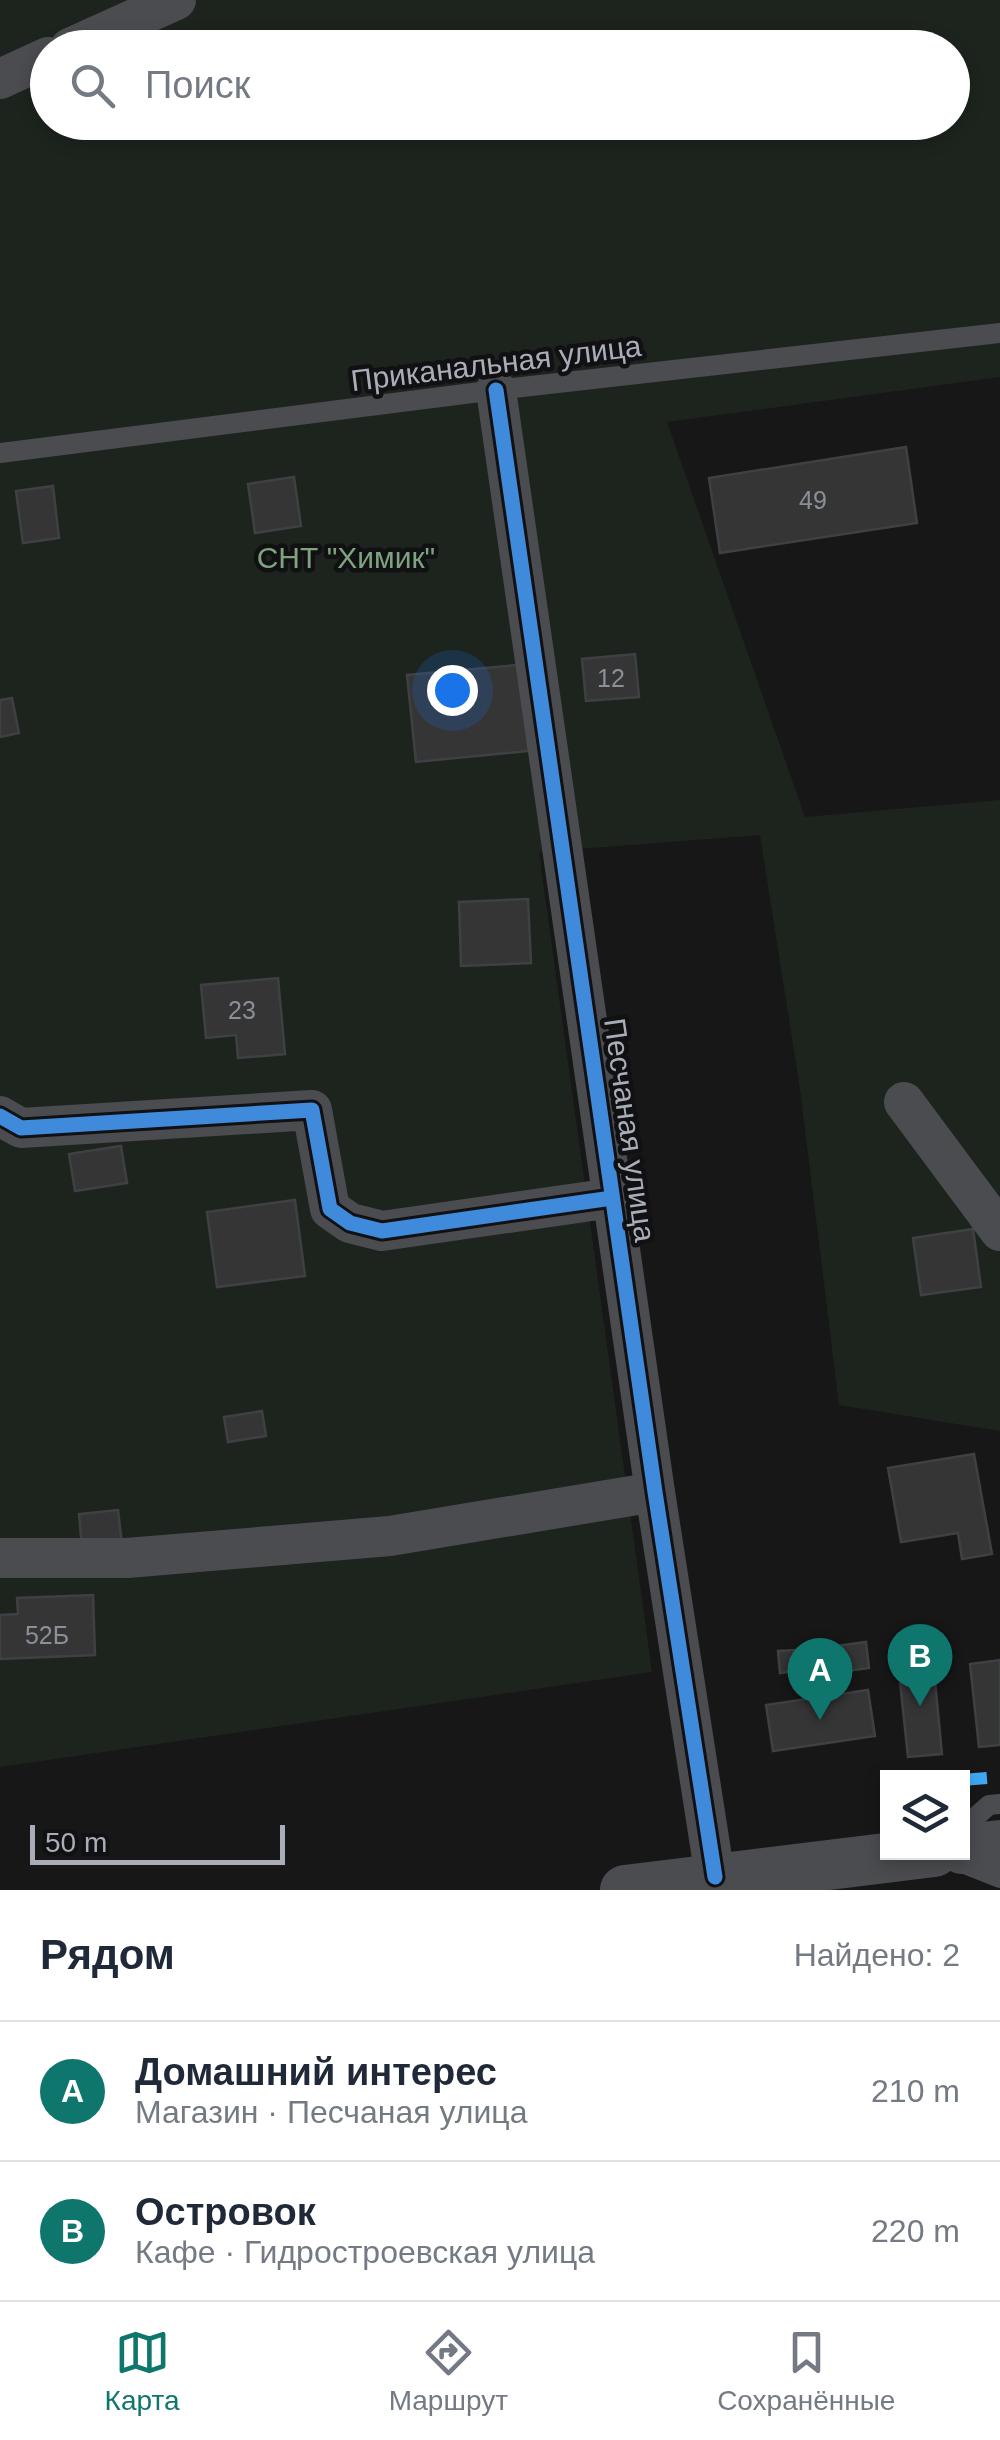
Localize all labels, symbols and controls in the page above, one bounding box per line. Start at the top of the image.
search box [30,30,970,140]
icon: search [65,58,120,113]
text: Поиск [145,64,250,106]
street label: Приканальная улица [349,329,643,397]
house number: 49 [799,486,827,514]
park label: СНТ "Химик" [257,541,435,574]
house number: 12 [597,664,625,692]
your location [427,665,478,716]
house number: 23 [228,996,256,1024]
street label: Песчаная улица [598,1016,662,1244]
house number: 52Б [25,1621,69,1649]
pin: B [888,1624,952,1706]
pin: A [788,1638,852,1720]
map controls [880,1770,970,1860]
button: layers [880,1770,970,1860]
scale bar [30,1820,285,1864]
text: 50 m [45,1827,107,1858]
text: Рядом [40,1931,175,1978]
text: Найдено: 2 [794,1937,960,1973]
text: Домашний интерес [135,2051,497,2093]
text: A [61,2073,84,2109]
text: 210 m [871,2073,960,2109]
text: Магазин · Песчаная улица [135,2094,527,2130]
text: Островок [135,2191,316,2233]
text: B [61,2213,84,2249]
text: 220 m [871,2213,960,2249]
text: Кафе · Гидростроевская улица [135,2234,595,2270]
tab: Карта [105,2325,180,2417]
tab: Маршрут [389,2325,508,2417]
tab: Сохранённые [717,2325,895,2417]

